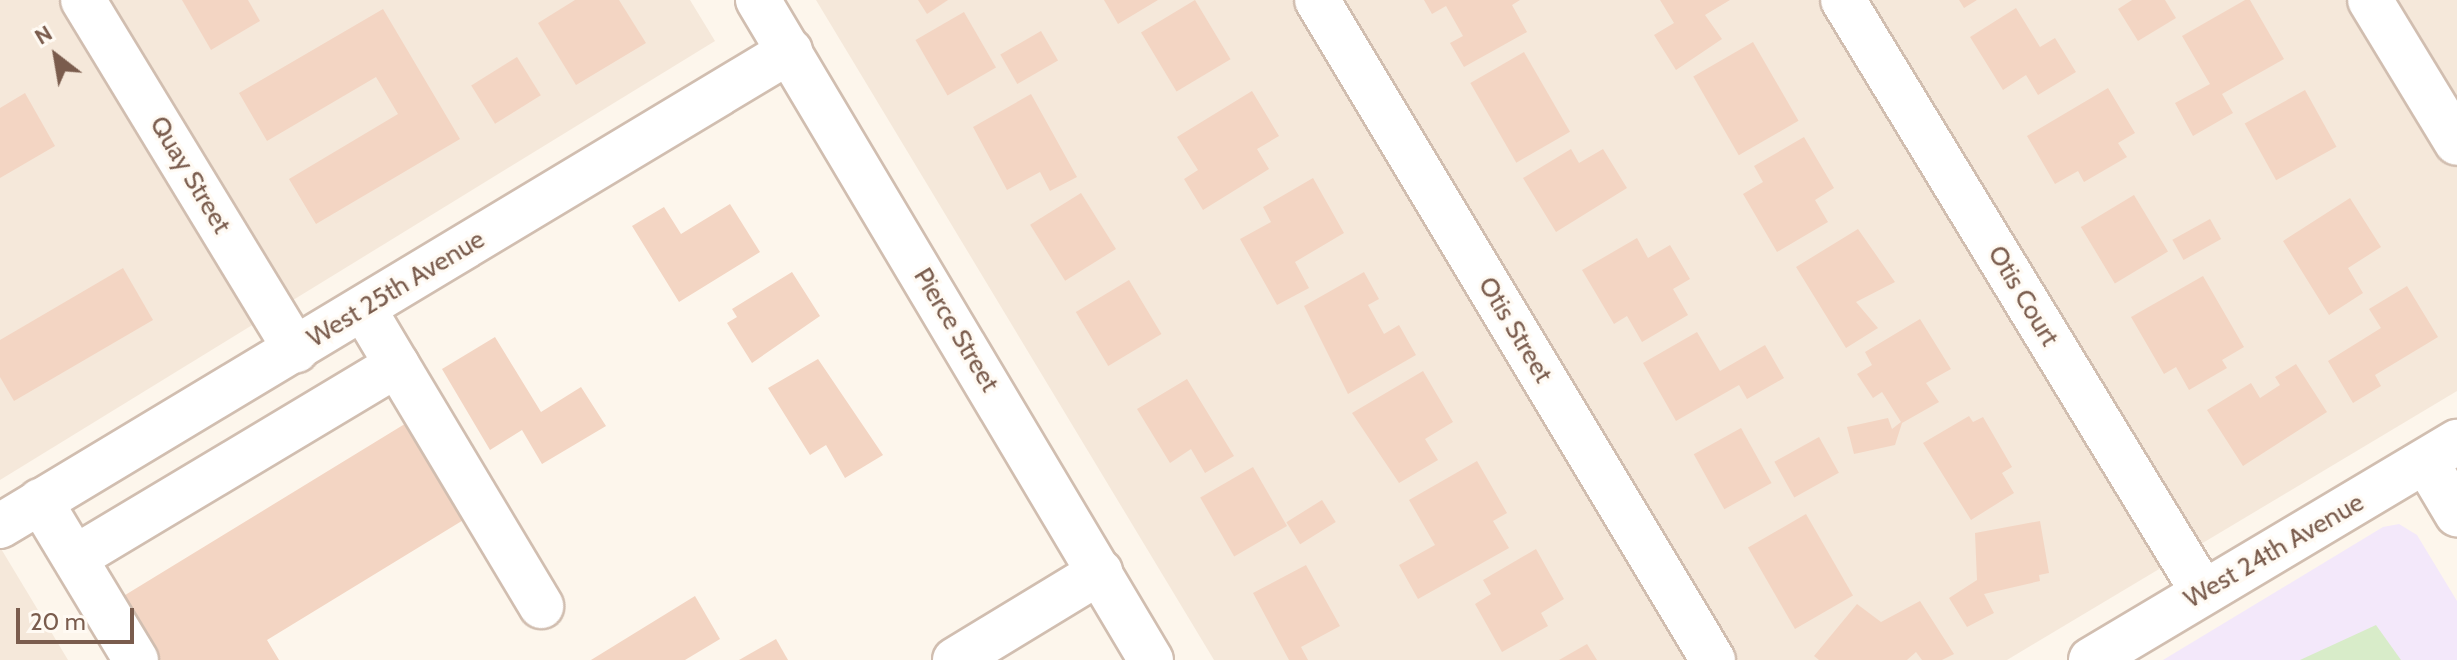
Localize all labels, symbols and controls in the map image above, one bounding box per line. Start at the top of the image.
north arrow [16,16,96,96]
text: N [30,19,57,51]
street label: Quay Street [143,111,237,239]
street label: West 25th Avenue [302,224,490,354]
street label: Otis Court [1981,240,2065,352]
street label: Pierce Street [907,262,1005,398]
street label: Otis Street [1471,272,1559,388]
street label: West 24th Avenue [2179,487,2369,615]
scale bar [20,592,138,642]
text: 20 m [30,607,86,636]

